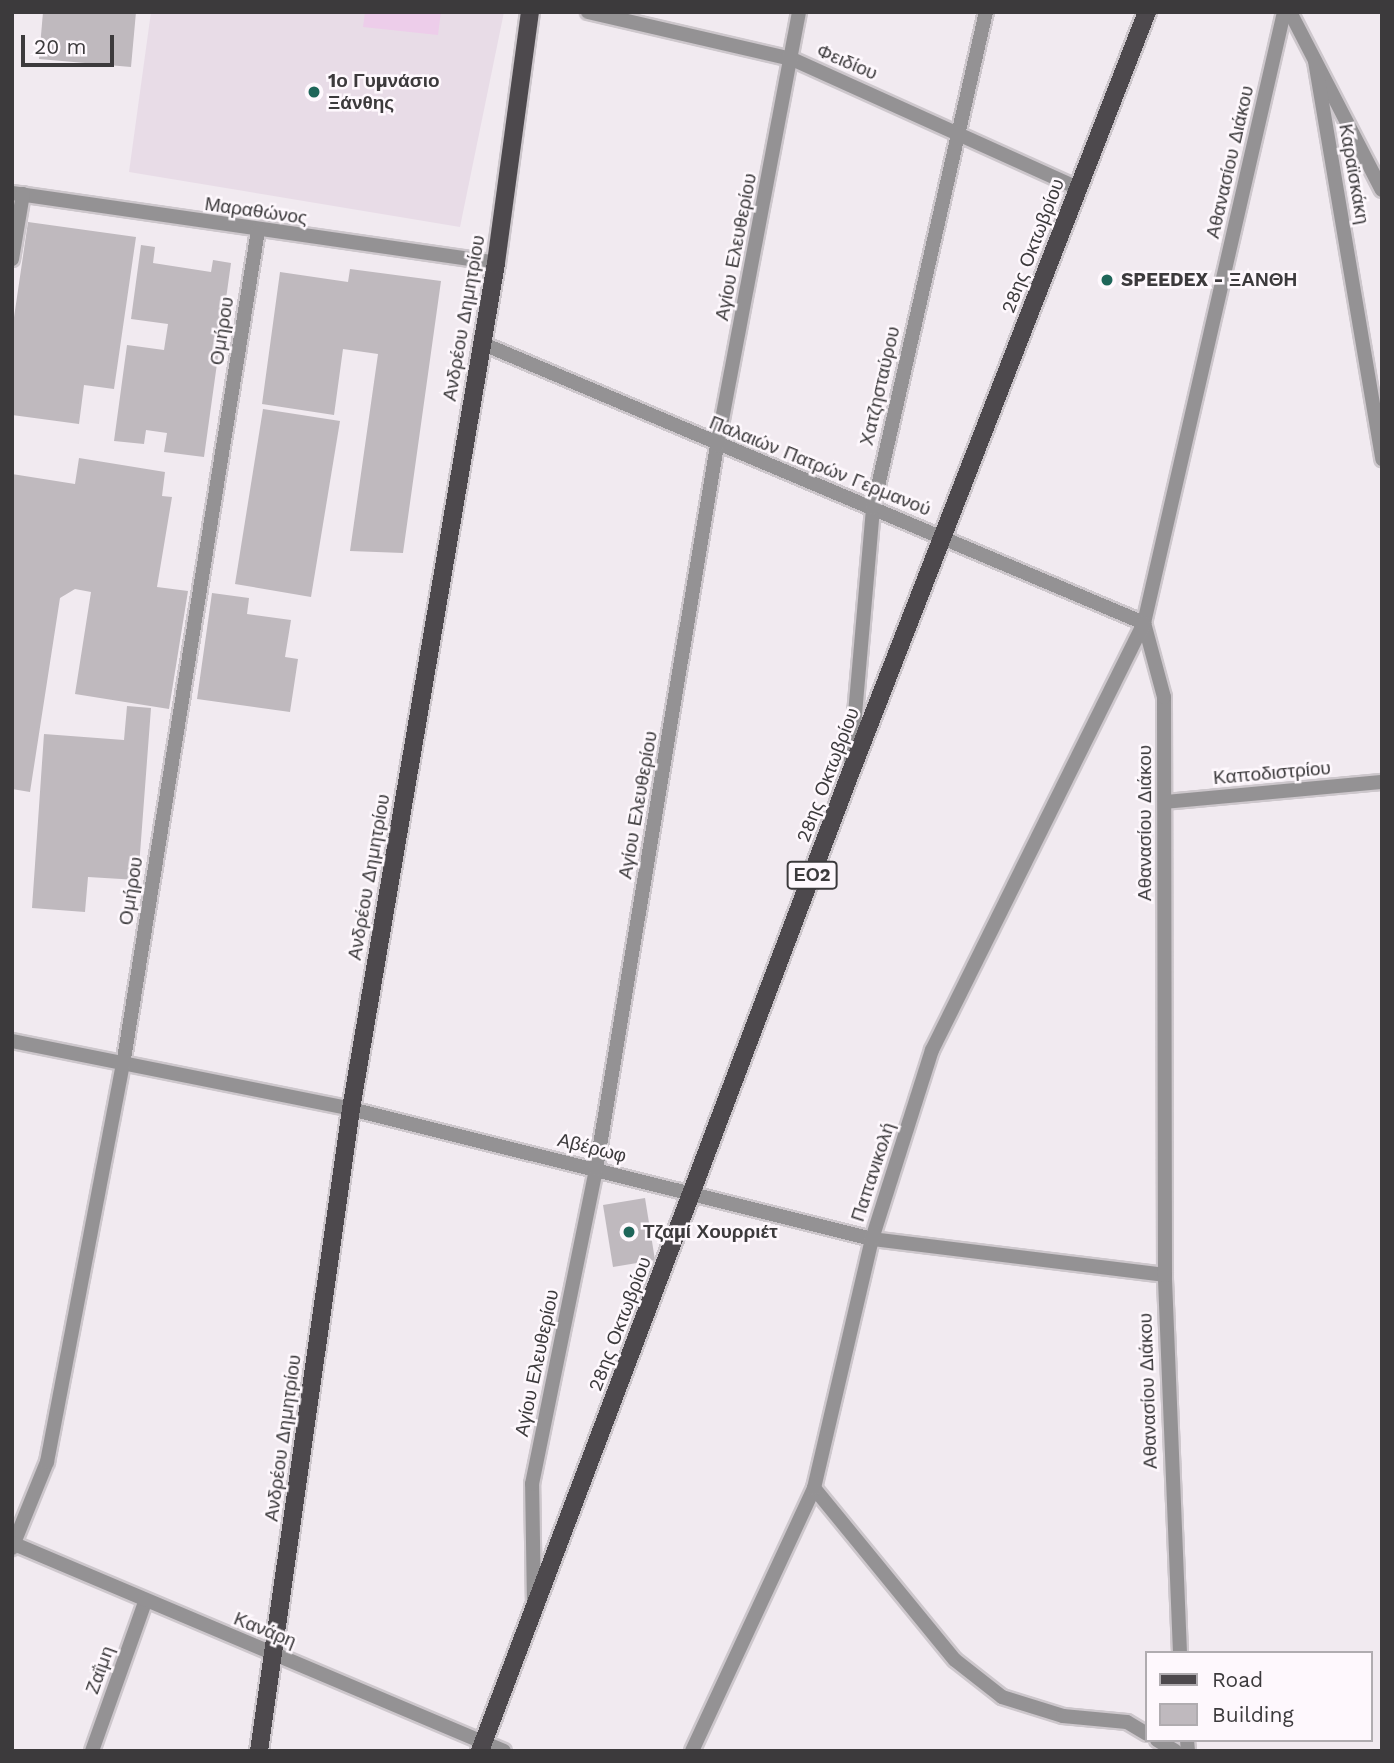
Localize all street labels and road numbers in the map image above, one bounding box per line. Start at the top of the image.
street label: Φειδίου [813,39,881,85]
street label: Αθανασίου Διάκου [1201,83,1259,241]
street label: Καραϊσκάκη [1334,122,1374,226]
street label: Αγίου Ελευθερίου [711,171,761,323]
street label: 28ης Οκτωβρίου [997,176,1069,316]
street label: Μαραθώνος [203,193,309,229]
street label: Ανδρέου Δημητρίου [438,233,490,403]
street label: Ομήρου [205,295,239,367]
street label: Χατζησταύρου [855,324,905,448]
street label: Παλαιών Πατρών Γερμανού [706,411,934,521]
street label: 28ης Οκτωβρίου [792,705,864,845]
street label: Αγίου Ελευθερίου [614,729,662,881]
street label: Αθανασίου Διάκου [1134,745,1156,901]
street label: Καποδιστρίου [1212,757,1332,789]
street label: Ανδρέου Δημητρίου [343,792,395,962]
street label: Ομήρου [114,855,148,927]
road number: ΕΟ2 [786,860,838,890]
street label: Παπανικολή [846,1120,900,1224]
street label: Αβέρωφ [555,1128,629,1168]
street label: 28ης Οκτωβρίου [584,1254,656,1394]
street label: Αγίου Ελευθερίου [510,1287,564,1439]
street label: Αθανασίου Διάκου [1134,1313,1162,1469]
street label: Ανδρέου Δημητρίου [260,1353,306,1523]
street label: Κανάρη [230,1607,300,1653]
street label: Ζαΐμη [81,1643,119,1697]

